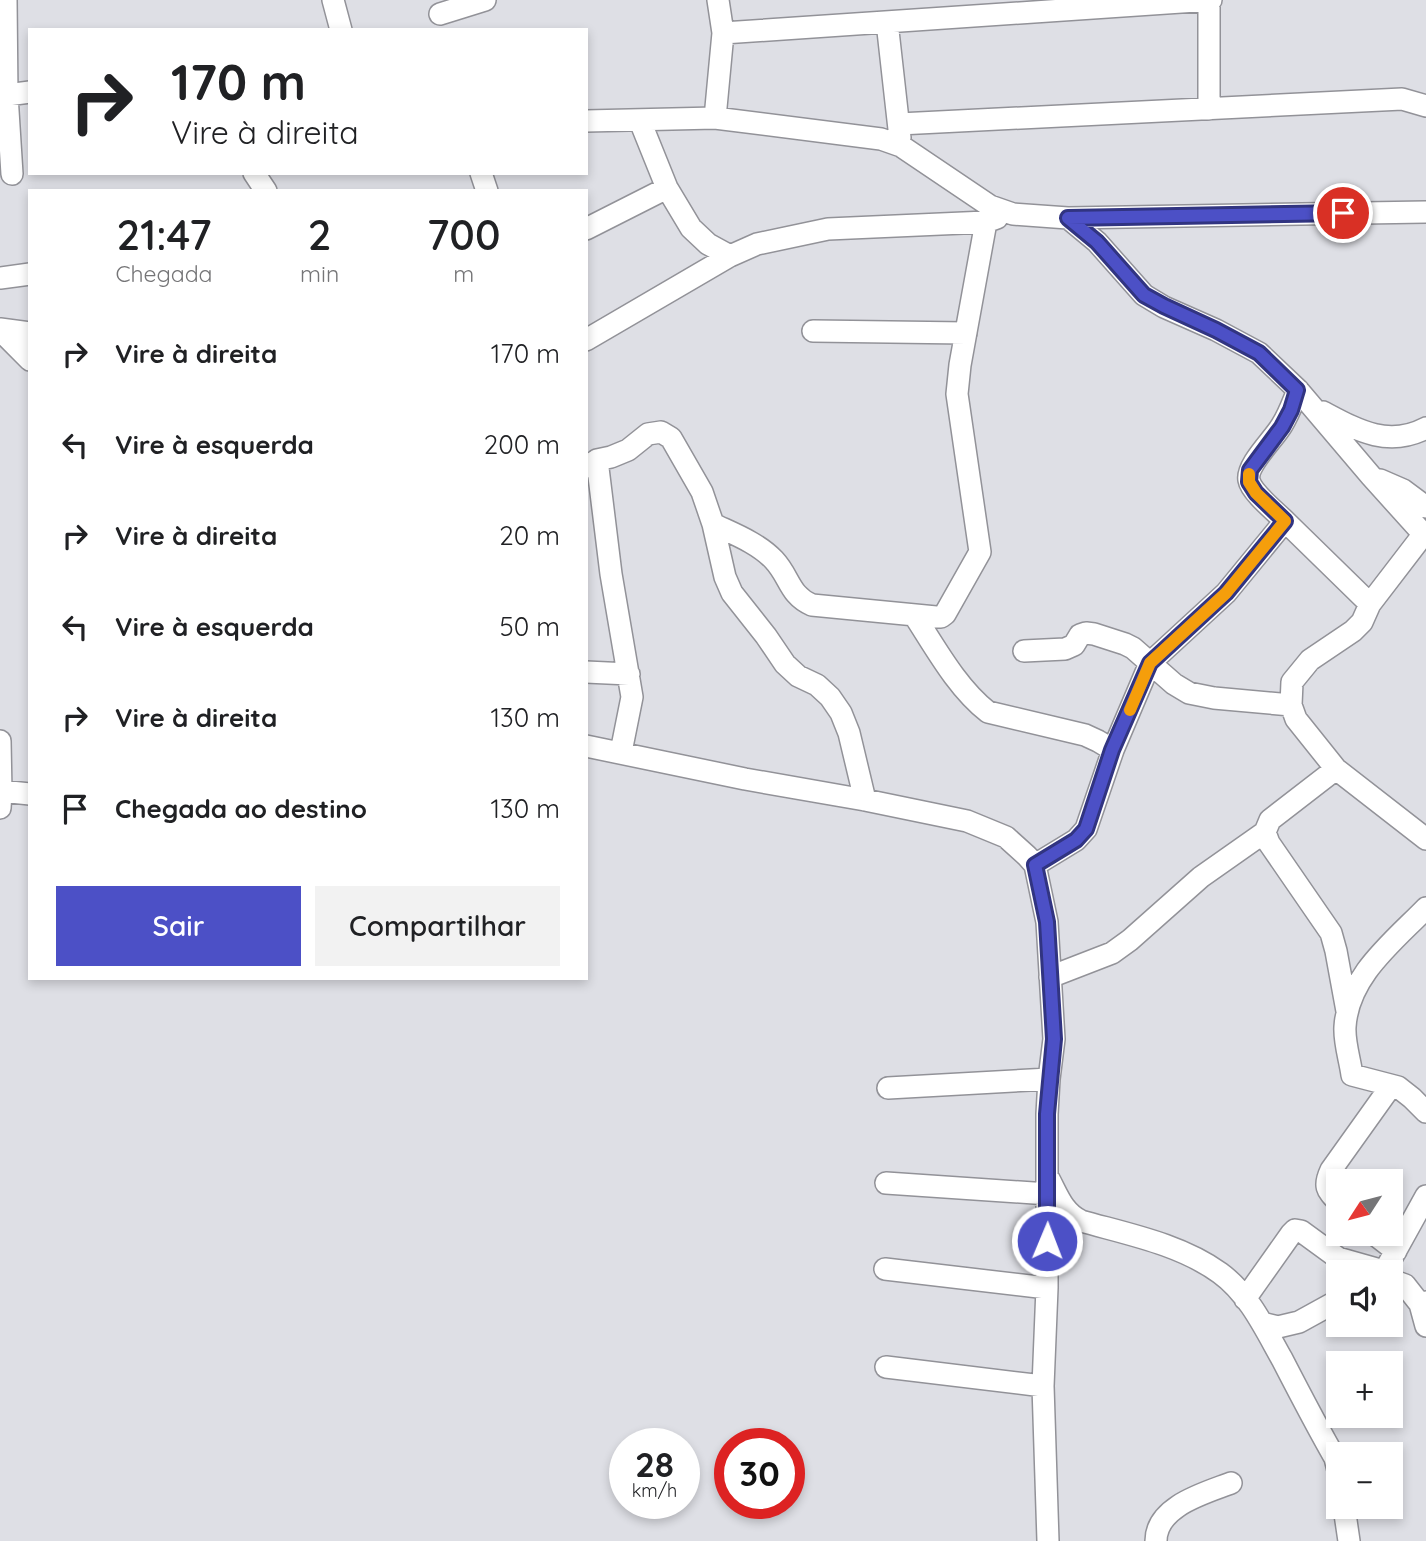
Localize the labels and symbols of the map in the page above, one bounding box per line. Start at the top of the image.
pin [1313,183,1373,243]
north arrow [1326,1169,1404,1246]
position arrow [1010,1204,1084,1278]
speed limit sign: 30 [714,1428,805,1519]

